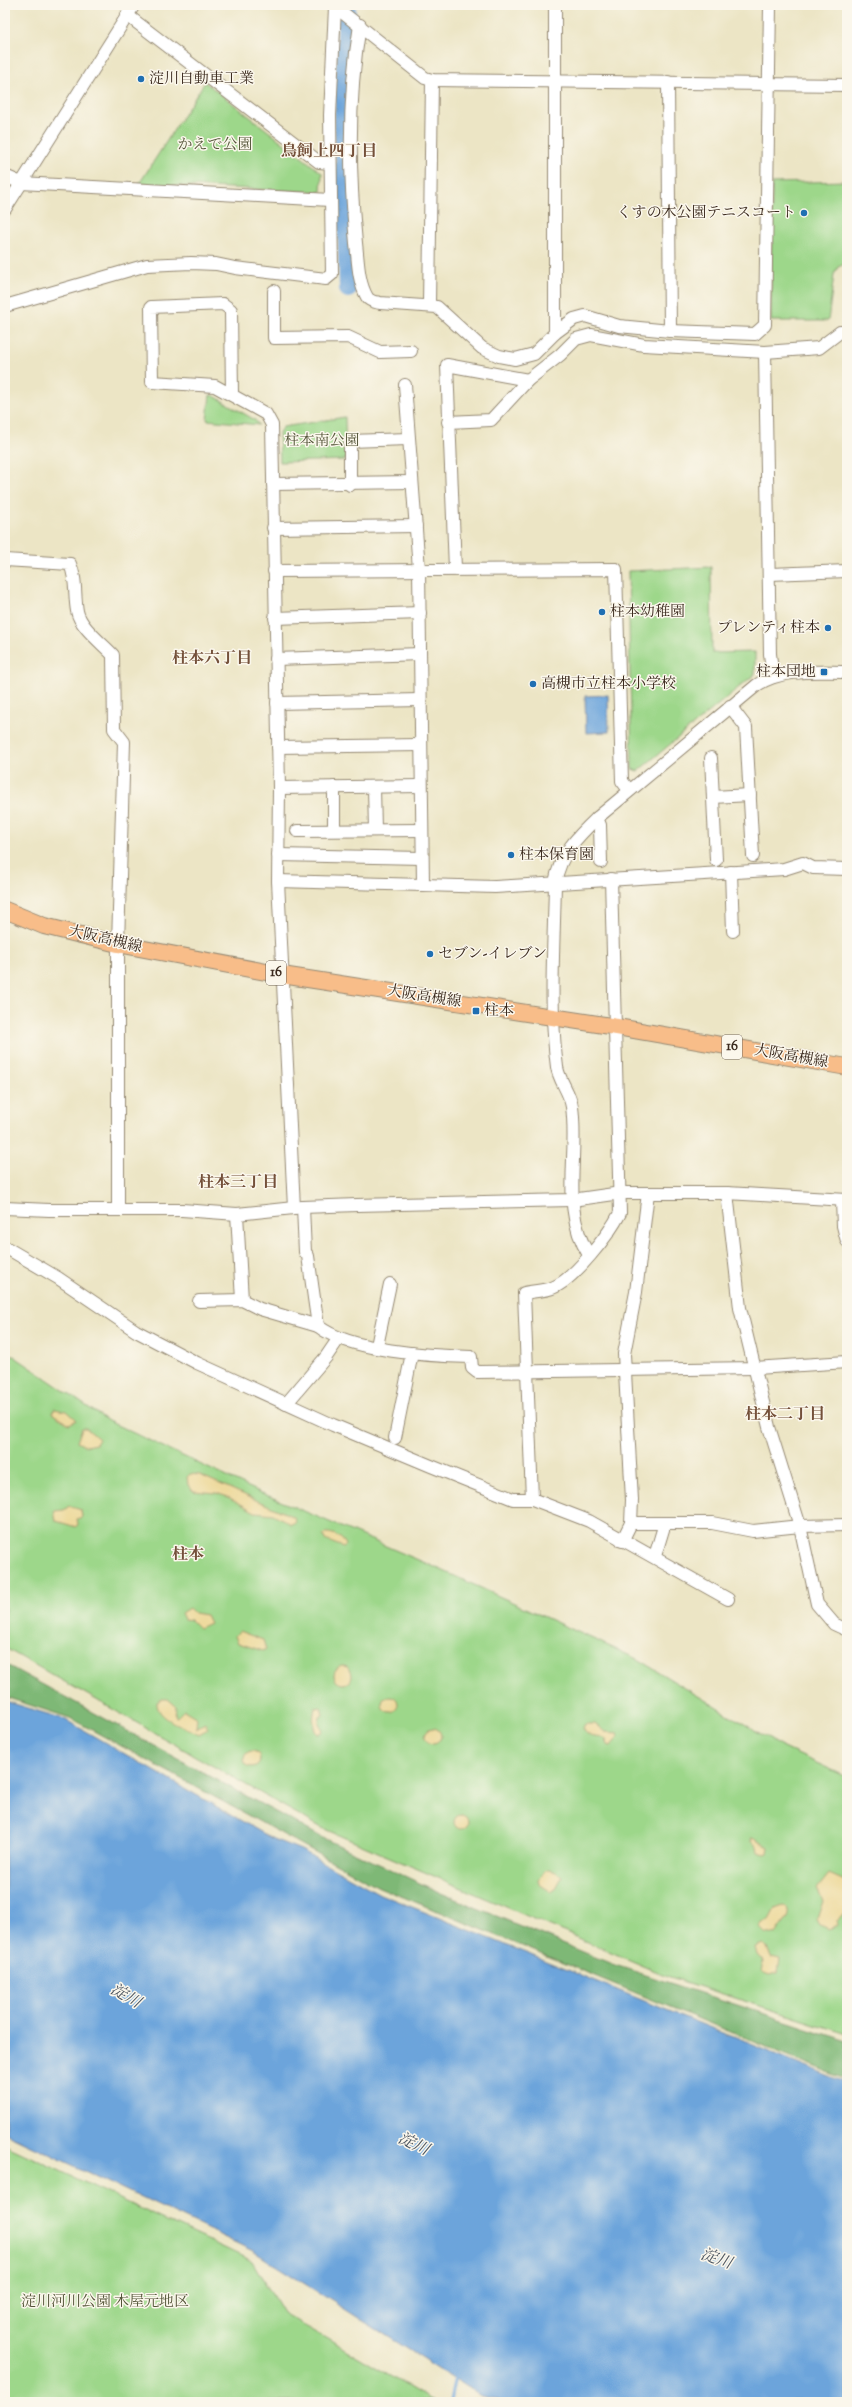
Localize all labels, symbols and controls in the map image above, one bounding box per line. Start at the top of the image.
place label: 淀川自動車工業 [149,69,254,90]
marker: 淀川自動車工業 [136,74,146,84]
park label: かえで公園 [177,135,253,156]
district label: 鳥飼上四丁目 [281,141,377,164]
place label: くすの木公園テニスコート [617,203,796,224]
marker: くすの木公園テニスコート [799,208,809,218]
park label: 柱本南公園 [284,431,360,452]
place label: 柱本幼稚園 [610,602,685,623]
marker: 柱本幼稚園 [597,607,607,617]
place label: プレンティ柱本 [717,618,820,639]
marker: プレンティ柱本 [823,623,833,633]
district label: 柱本六丁目 [172,648,252,671]
place label: 柱本団地 [756,662,816,683]
marker: 柱本団地 [819,667,829,677]
place label: 高槻市立柱本小学校 [541,674,676,695]
marker: 高槻市立柱本小学校 [528,679,538,689]
place label: 柱本保育園 [519,845,594,866]
marker: 柱本保育園 [506,850,516,860]
street label: 大阪高槻線 [66,921,144,959]
place label: セブン-イレブン [438,944,547,965]
marker: セブン-イレブン [425,949,435,959]
road number: 16 [266,961,286,985]
street label: 大阪高槻線 [385,981,463,1013]
place label: 柱本 [484,1001,514,1022]
marker: 柱本 [471,1006,481,1016]
road number: 16 [722,1035,742,1059]
street label: 大阪高槻線 [752,1040,830,1074]
district label: 柱本三丁目 [198,1172,278,1195]
district label: 柱本二丁目 [745,1404,825,1427]
district label: 柱本 [172,1544,204,1567]
water label: 淀川 [105,1979,146,2016]
water label: 淀川 [394,2128,434,2163]
water label: 淀川 [697,2244,737,2277]
park label: 淀川河川公園 木屋元地区 [21,2292,189,2313]

